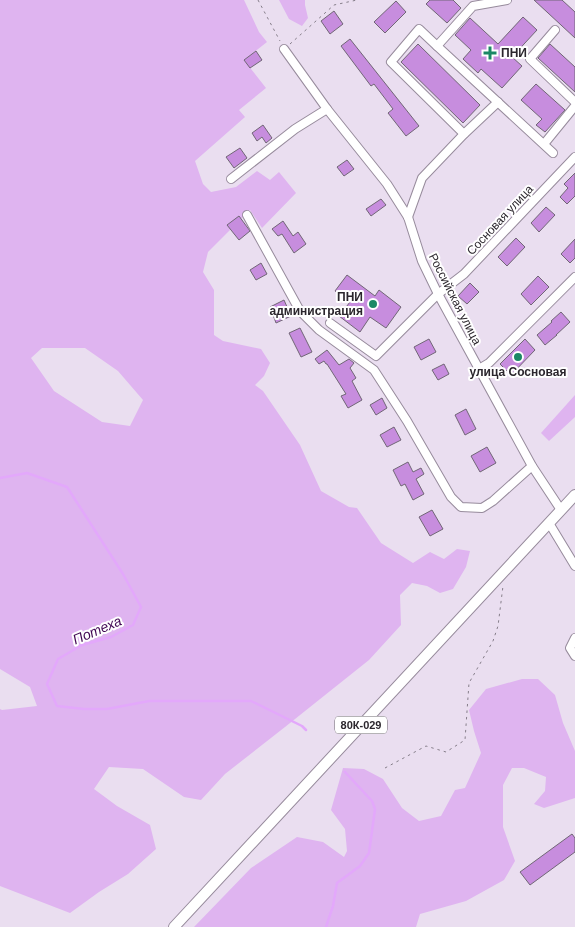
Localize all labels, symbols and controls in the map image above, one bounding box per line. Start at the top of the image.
marker: ПНИ [483,46,497,60]
place label: ПНИ [501,46,527,60]
street label: Сосновая улица [464,182,536,258]
street label: Российская улица [426,251,484,347]
place label: ПНИ администрация [270,290,363,318]
marker: ПНИ администрация [367,298,379,310]
marker: улица Сосновая [512,351,524,363]
place label: улица Сосновая [469,365,567,379]
water label: Потеха [70,613,124,647]
road number: 80К-029 [335,716,387,734]

